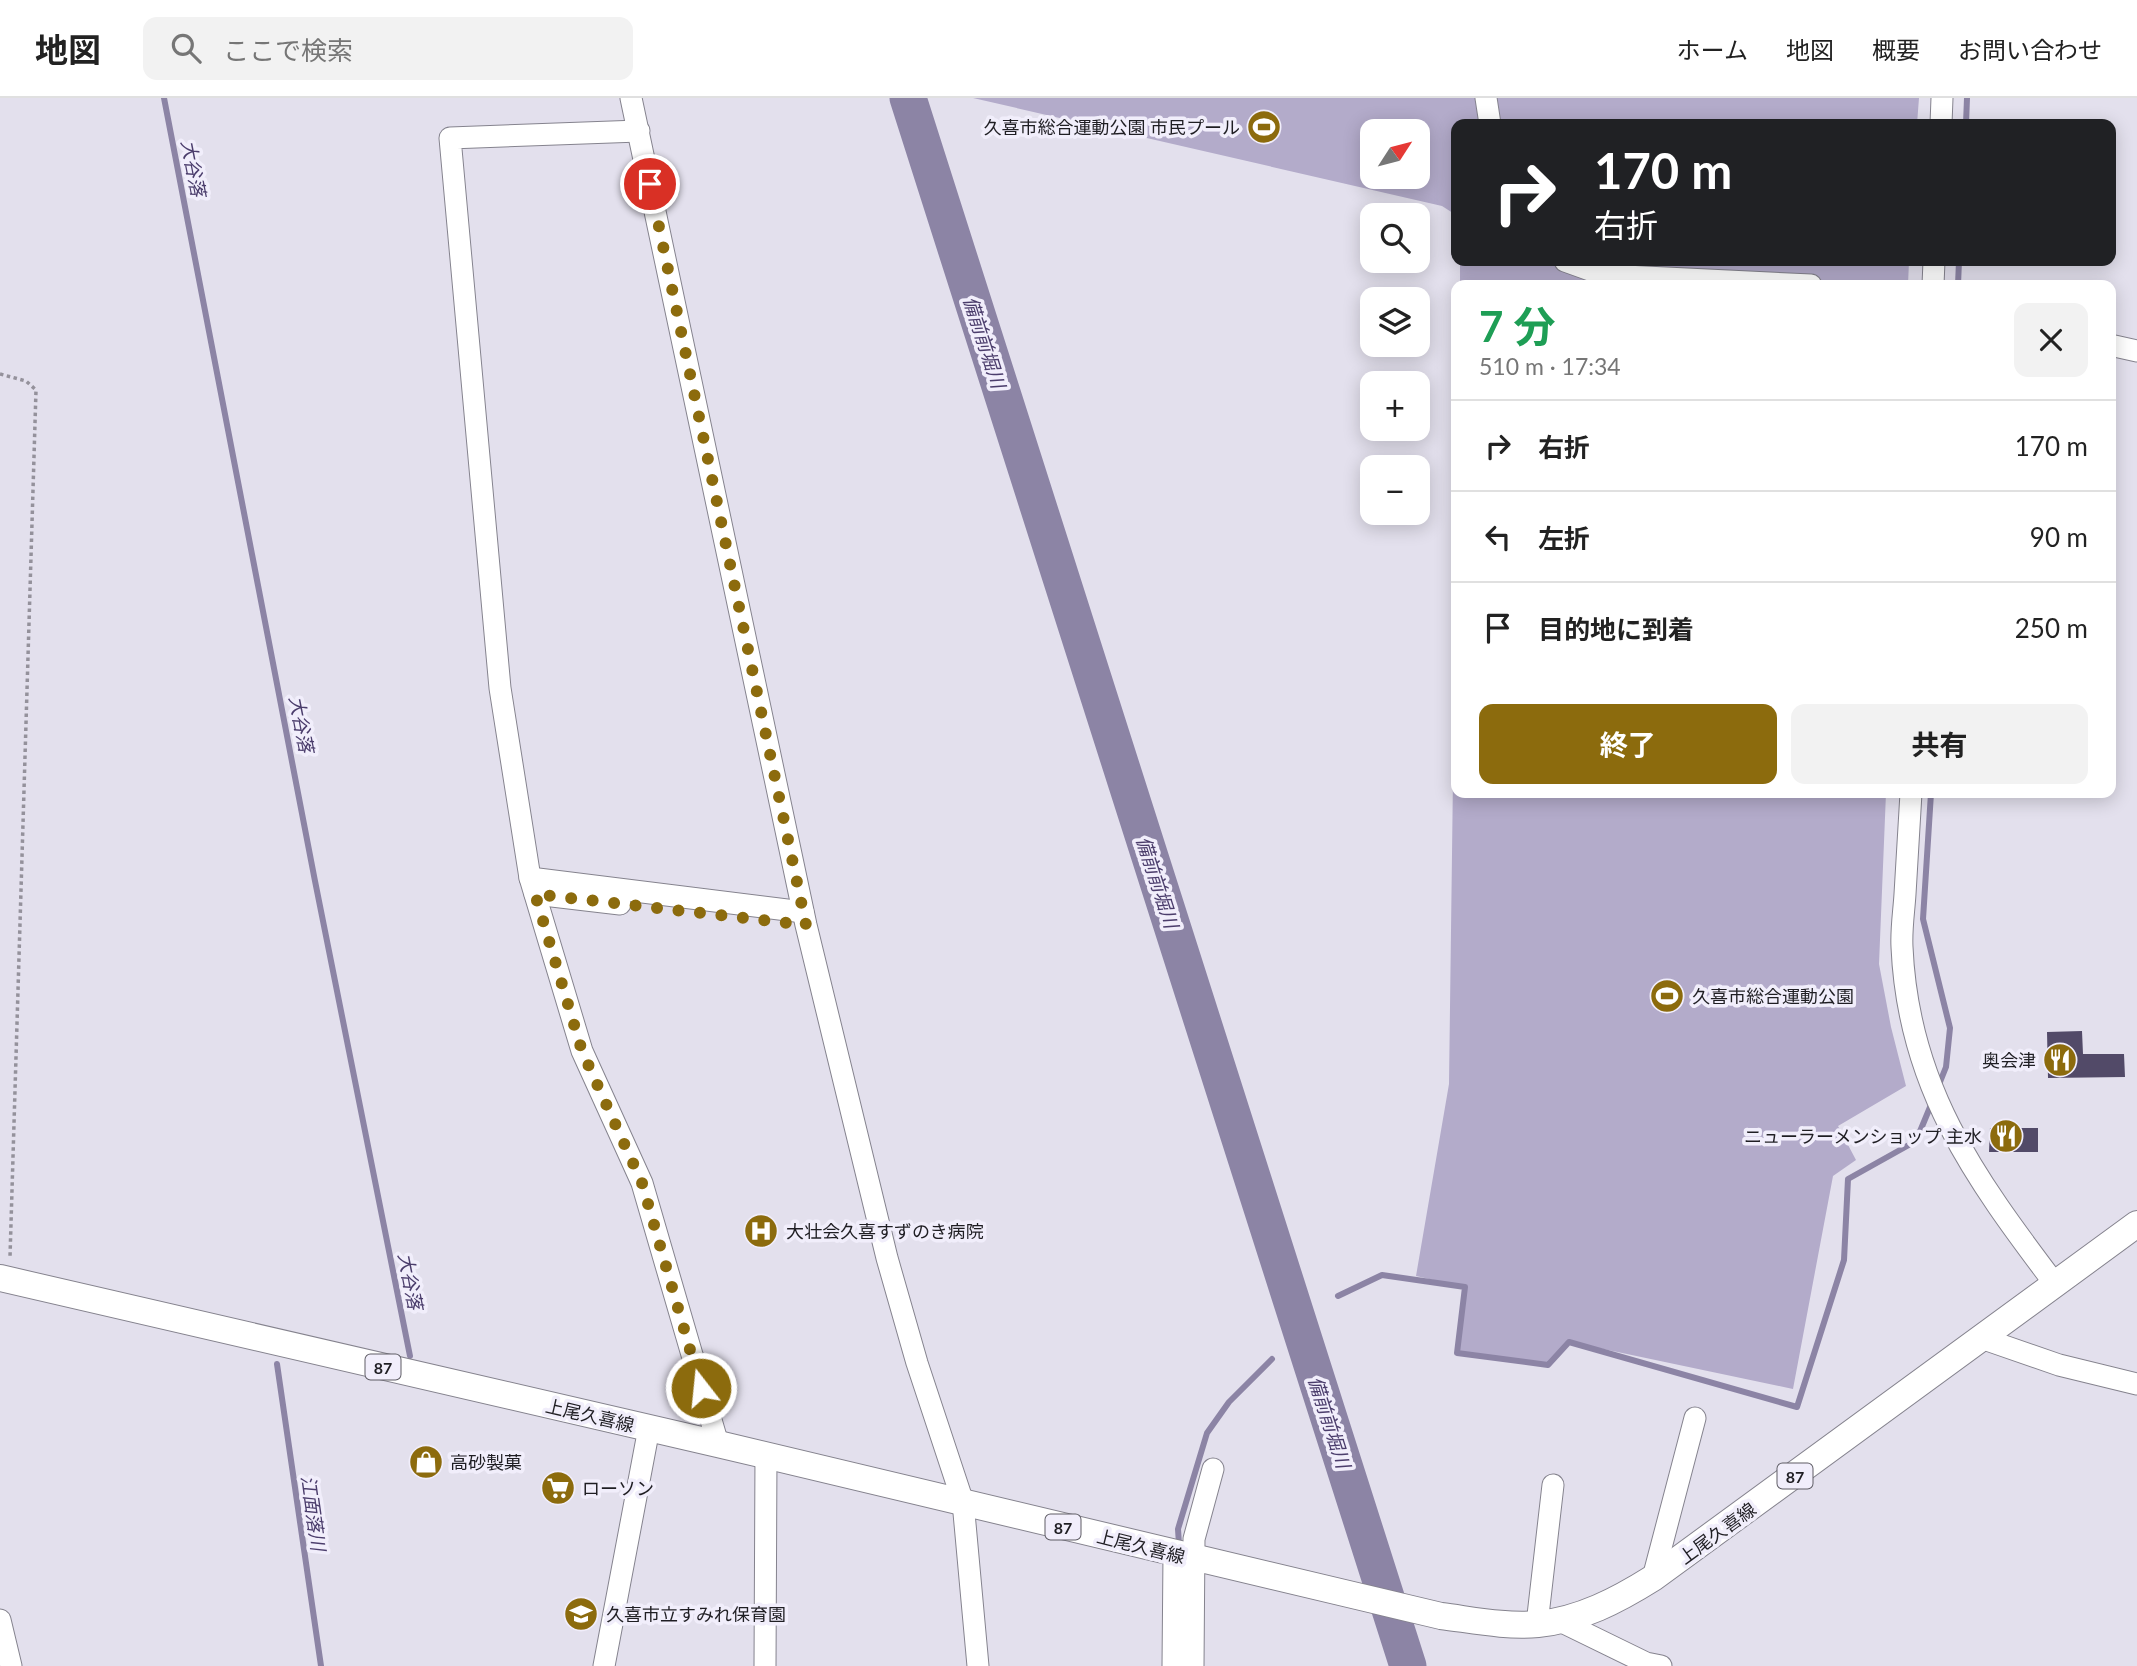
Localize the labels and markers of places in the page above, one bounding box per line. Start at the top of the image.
sports icon: 久喜市総合運動公園 市民プール [1245,108,1283,146]
place label: 久喜市総合運動公園 市民プール [983,116,1240,138]
pin [620,154,680,214]
sports icon: 久喜市総合運動公園 [1648,977,1686,1015]
place label: 久喜市総合運動公園 [1692,985,1854,1007]
restaurant icon: 奥会津 [2041,1041,2079,1079]
place label: 奥会津 [1982,1049,2036,1071]
restaurant icon: ニューラーメンショップ 主水 [1987,1117,2025,1155]
place label: ニューラーメンショップ 主水 [1744,1125,1982,1147]
hospital icon: 大壮会久喜すずのき病院 [742,1212,780,1250]
place label: 大壮会久喜すずのき病院 [786,1220,983,1242]
shop icon: 高砂製菓 [407,1443,445,1481]
place label: 高砂製菓 [450,1451,522,1473]
supermarket icon: ローソン [539,1469,577,1507]
place label: ローソン [582,1477,654,1499]
school or university icon: 久喜市立すみれ保育園 [562,1595,600,1633]
place label: 久喜市立すみれ保育園 [606,1603,786,1625]

